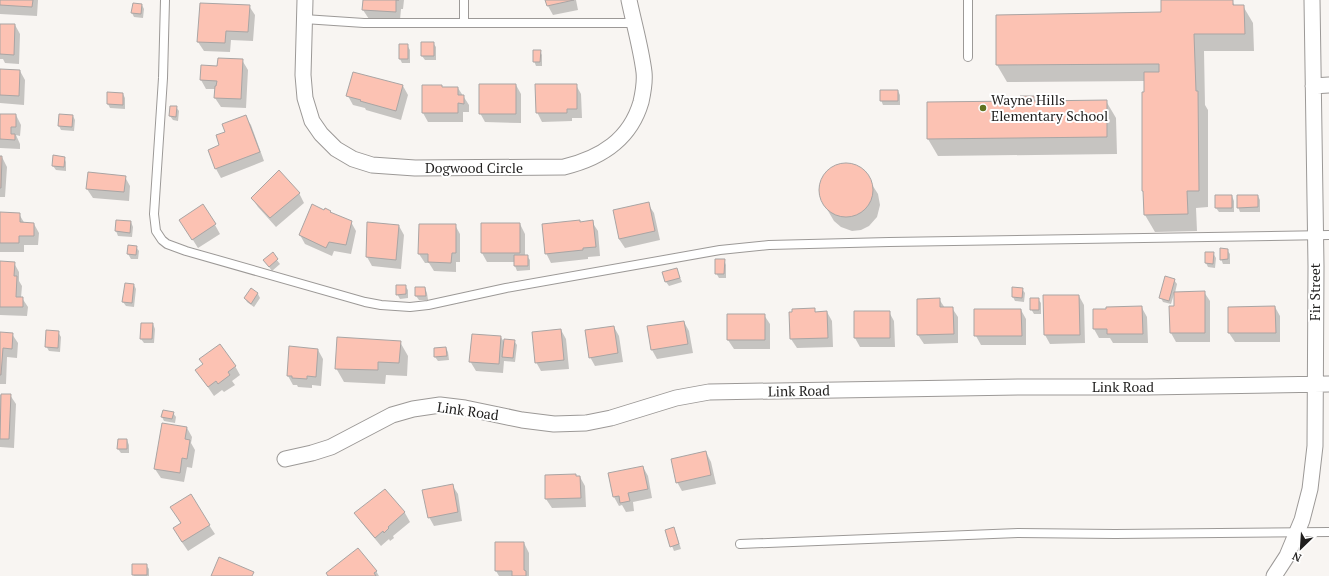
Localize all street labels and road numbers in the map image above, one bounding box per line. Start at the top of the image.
street label: Dogwood Circle [425,158,523,177]
street label: Fir Street [1305,262,1324,321]
street label: Link Road [1092,377,1154,396]
street label: Link Road [768,380,830,401]
street label: Link Road [436,397,500,424]

